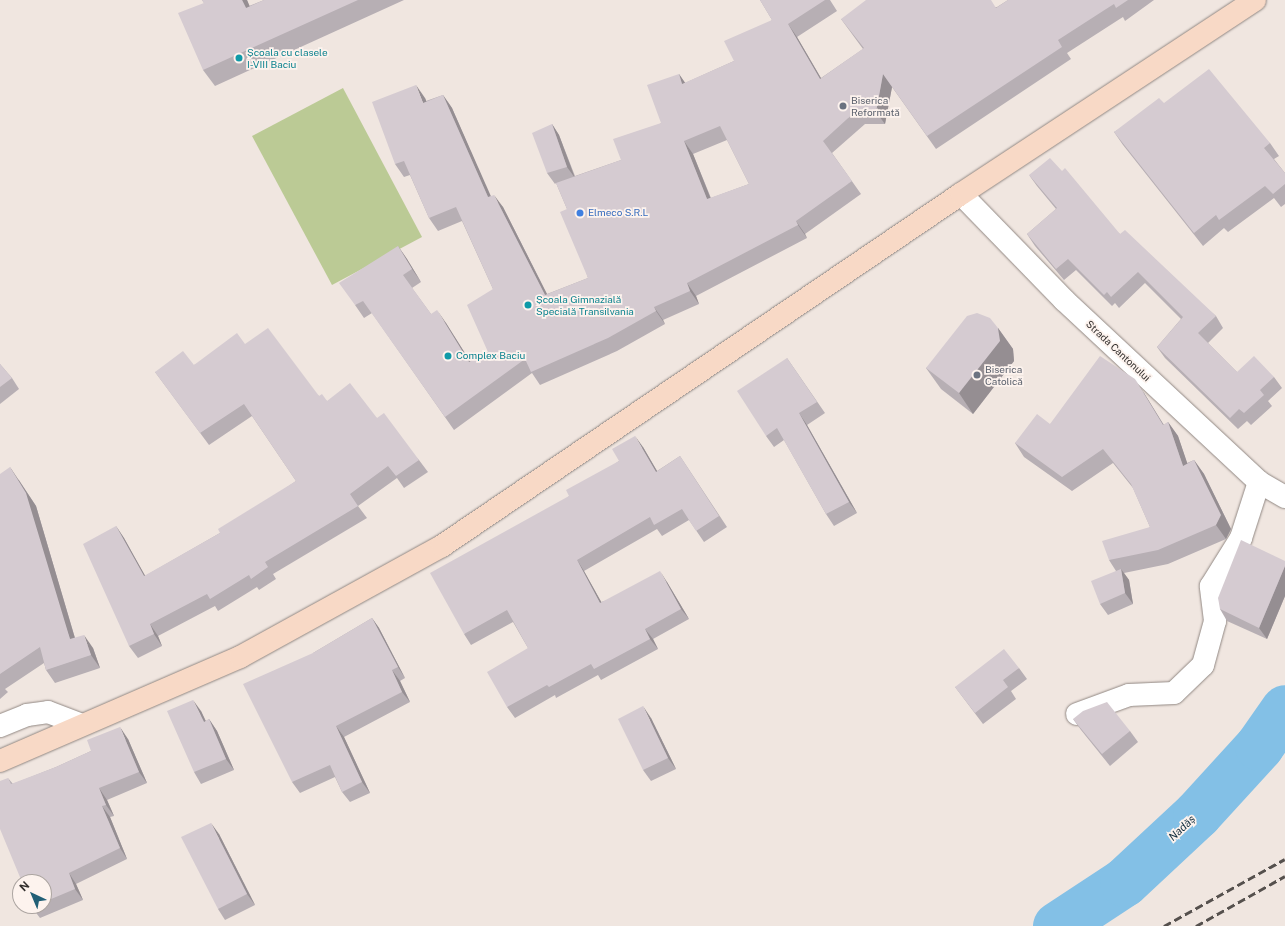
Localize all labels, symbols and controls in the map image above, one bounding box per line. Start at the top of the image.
place label: Școala cu clasele I-VIII Baciu [247,46,328,70]
marker: Școala cu clasele I-VIII Baciu [234,53,244,63]
place label: Biserica Reformată [851,94,900,118]
marker: Biserica Reformată [838,101,848,111]
place label: Elmeco S.R.L [588,207,648,219]
marker: Elmeco S.R.L [575,208,585,218]
place label: Școala Gimnazială Specială Transilvania [536,293,634,316]
marker: Școala Gimnazială Specială Transilvania [523,300,533,310]
street label: Strada Cantonului [1083,318,1153,384]
place label: Complex Baciu [456,350,525,362]
marker: Complex Baciu [443,351,453,361]
place label: Biserica Catolică [985,363,1023,386]
marker: Biserica Catolică [972,370,982,380]
water label: Nadăș [1166,812,1198,844]
north arrow [12,874,52,914]
text: N [17,879,32,893]

